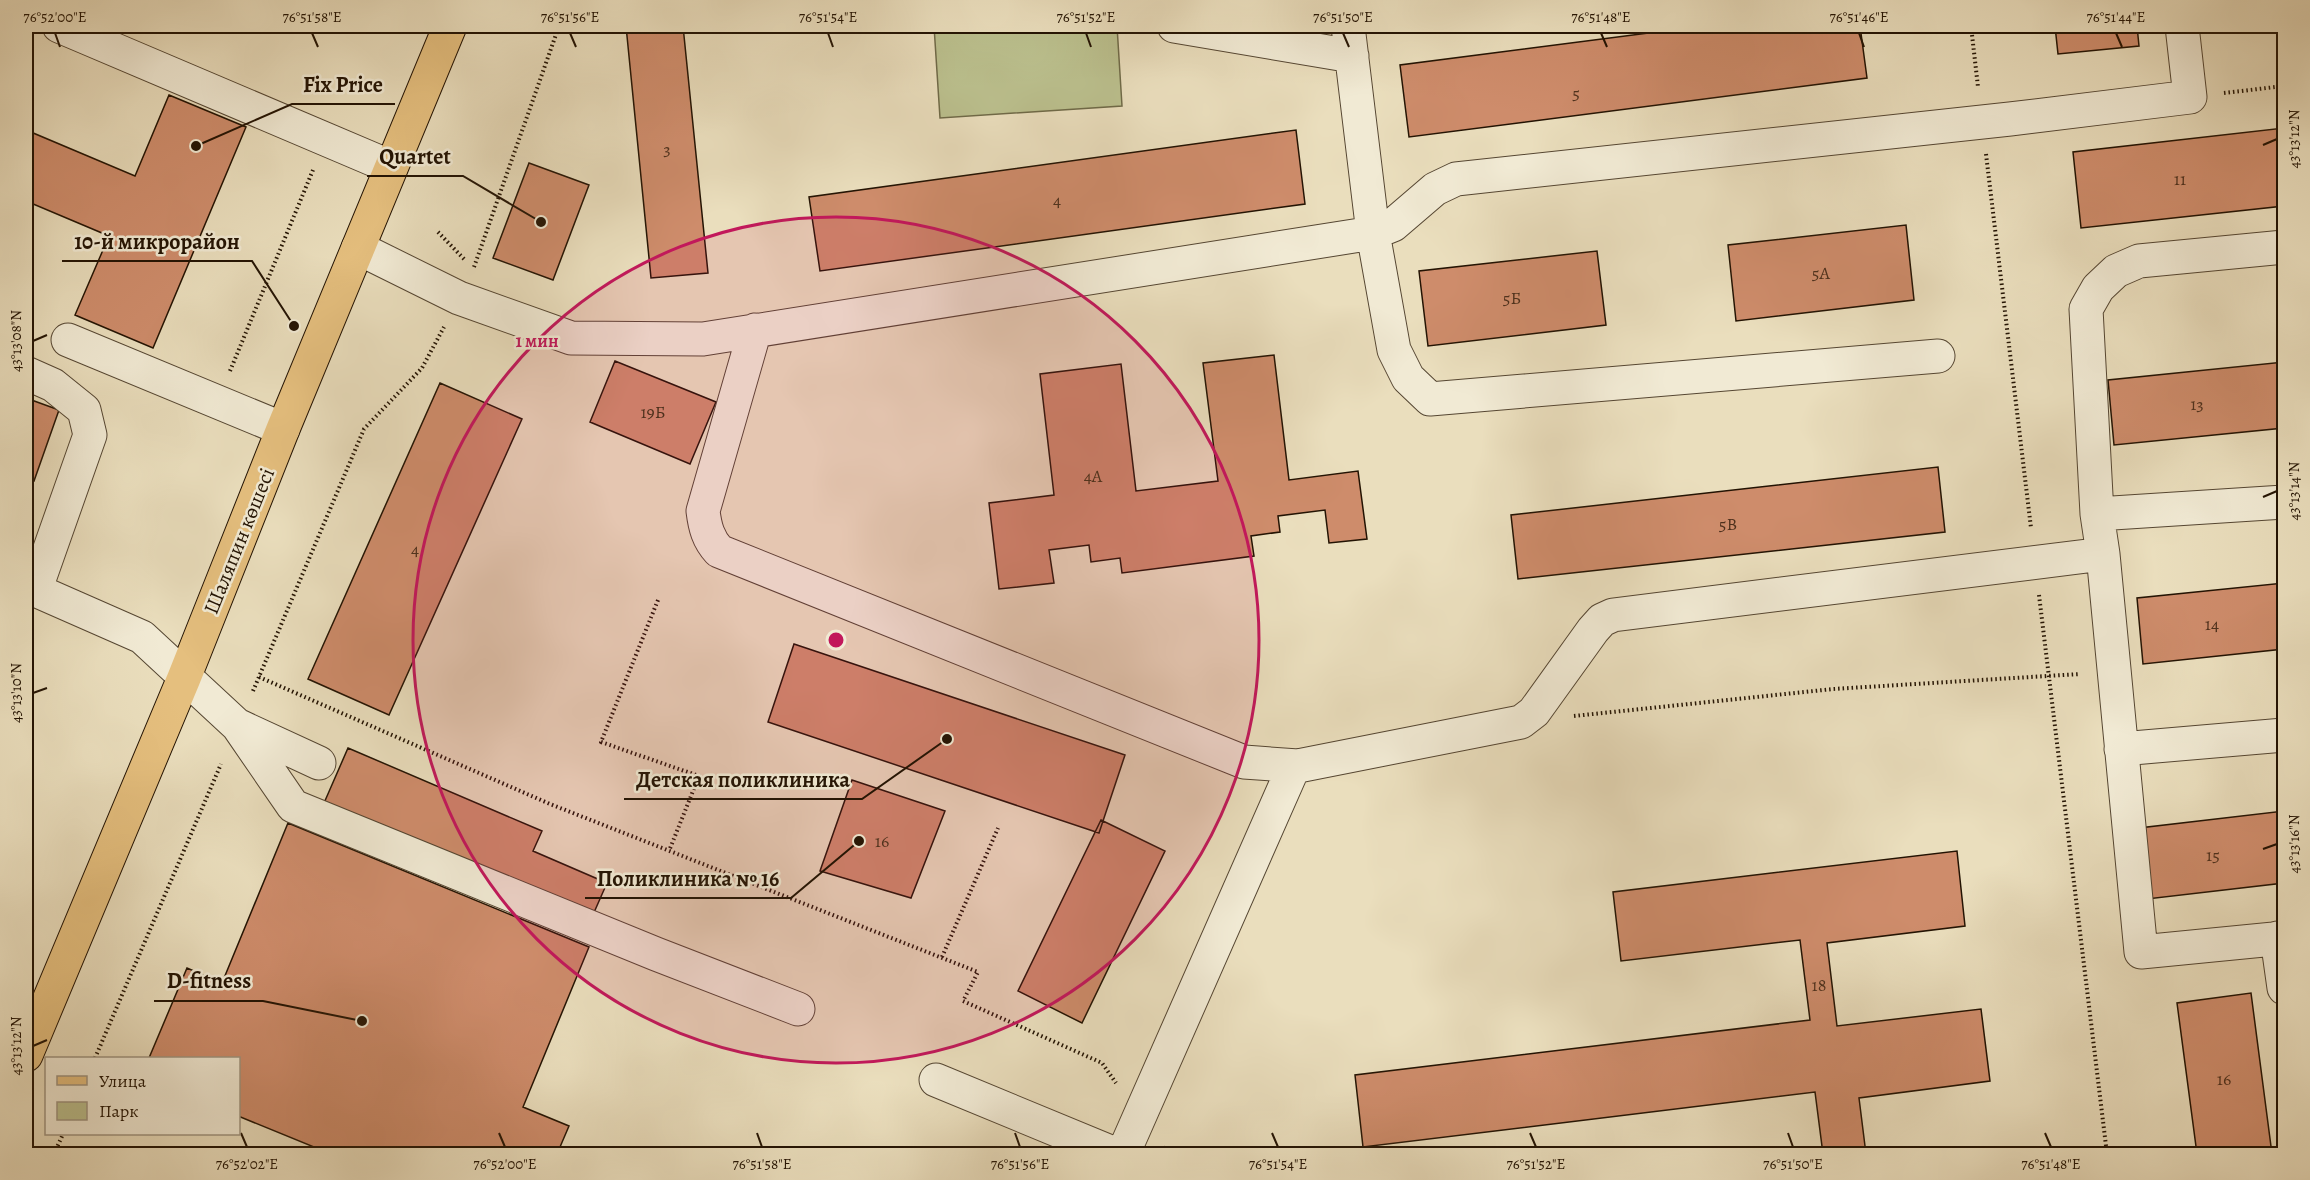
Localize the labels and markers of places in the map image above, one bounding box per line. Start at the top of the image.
callout: Fix Price [292,64,395,104]
callout: Quartet [367,136,463,176]
callout: 10-й микрорайон [62,221,252,261]
centre of rings [826,630,846,650]
callout: Детская поликлиника [624,759,862,799]
callout: Поликлиника № 16 [585,858,791,898]
callout: D-fitness [154,961,263,1001]

